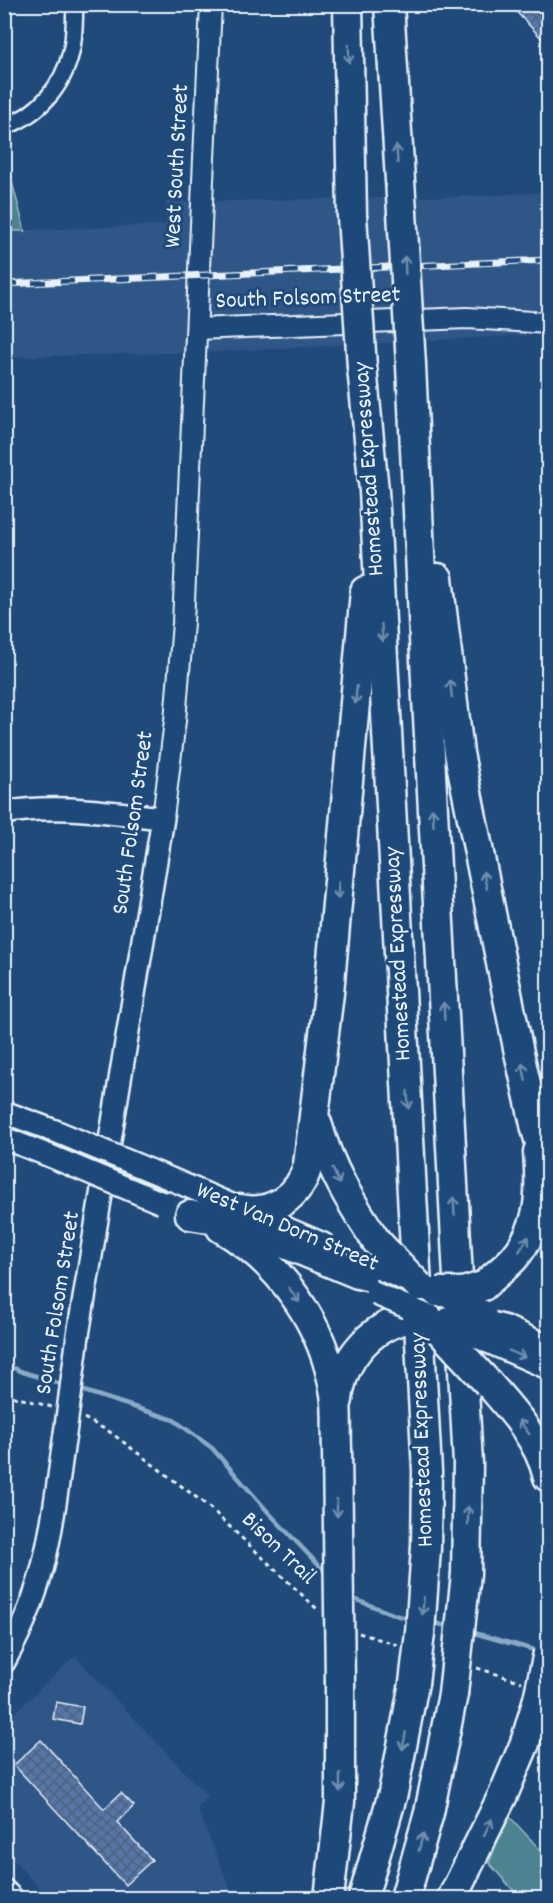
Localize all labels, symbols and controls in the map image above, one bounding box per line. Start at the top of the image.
one-way arrow [343,43,354,63]
street label: West South Street [157,83,199,249]
one-way arrow [391,145,402,165]
one-way arrow [399,255,410,275]
street label: South Folsom Street [215,279,401,319]
street label: Homestead Expressway [345,360,394,577]
one-way arrow [376,623,387,643]
one-way arrow [445,679,456,699]
one-way arrow [350,685,361,705]
street label: South Folsom Street [104,729,164,917]
one-way arrow [427,807,438,827]
street label: Homestead Expressway [376,845,422,1062]
one-way arrow [479,871,490,891]
one-way arrow [332,879,343,899]
one-way arrow [438,1002,449,1022]
one-way arrow [517,1062,529,1081]
one-way arrow [402,1090,413,1110]
one-way arrow [331,1166,343,1184]
street label: West Van Dorn Street [191,1174,384,1282]
one-way arrow [449,1197,460,1217]
street label: South Folsom Street [28,1209,90,1397]
one-way arrow [518,1236,530,1253]
one-way arrow [288,1287,300,1303]
street label: Homestead Expressway [402,1331,444,1548]
one-way arrow [508,1349,526,1361]
one-way arrow [517,1419,530,1435]
one-way arrow [331,1497,343,1517]
street label: Bison Trail [233,1504,323,1594]
one-way arrow [462,1506,474,1526]
one-way arrow [417,1596,428,1615]
one-way arrow [398,1731,409,1750]
one-way arrow [334,1773,346,1793]
one-way arrow [482,1819,494,1837]
one-way arrow [416,1833,427,1852]

